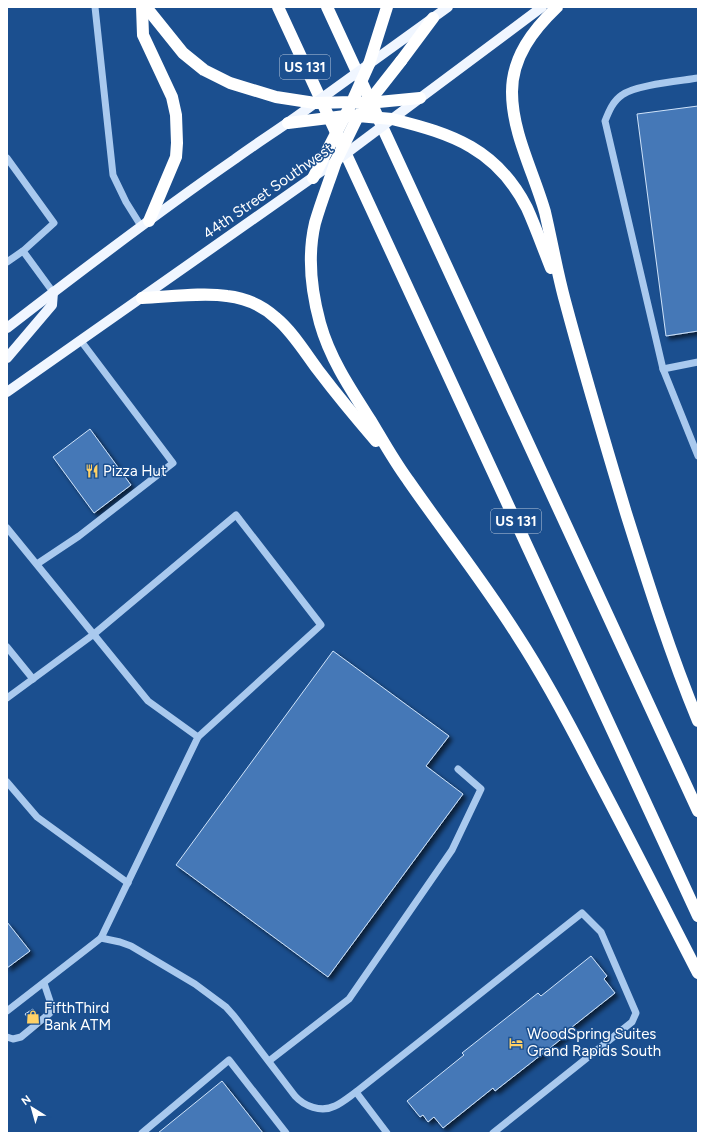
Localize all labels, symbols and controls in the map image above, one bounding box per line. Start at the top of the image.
road number: US 131 [280,55,330,79]
street label: 44th Street Southwest [199,139,337,243]
place label: Pizza Hut [103,462,167,480]
restaurant icon: Pizza Hut [84,463,100,479]
road number: US 131 [491,509,541,533]
place label: FifthThird Bank ATM [44,999,111,1034]
shop icon: FifthThird Bank ATM [25,1009,41,1025]
place label: WoodSpring Suites Grand Rapids South [527,1025,661,1060]
hotel icon: WoodSpring Suites Grand Rapids South [508,1035,524,1051]
north arrow [12,1088,52,1128]
text: N [19,1093,34,1108]

